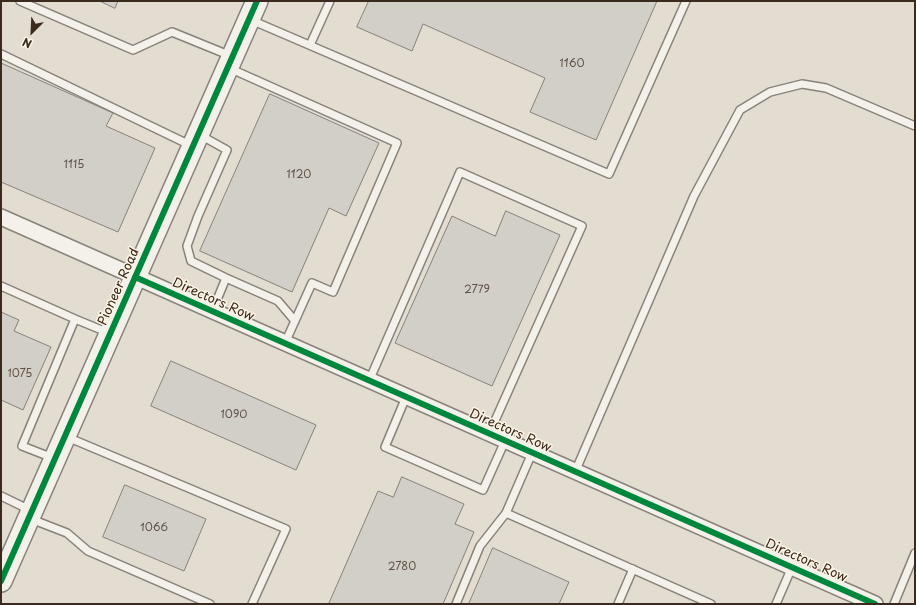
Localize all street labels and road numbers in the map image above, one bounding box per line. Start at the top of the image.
street label: Pioneer Road [95,246,143,328]
street label: Directors Row [170,275,256,325]
street label: Directors Row [467,406,553,456]
street label: Directors Row [763,536,849,586]

